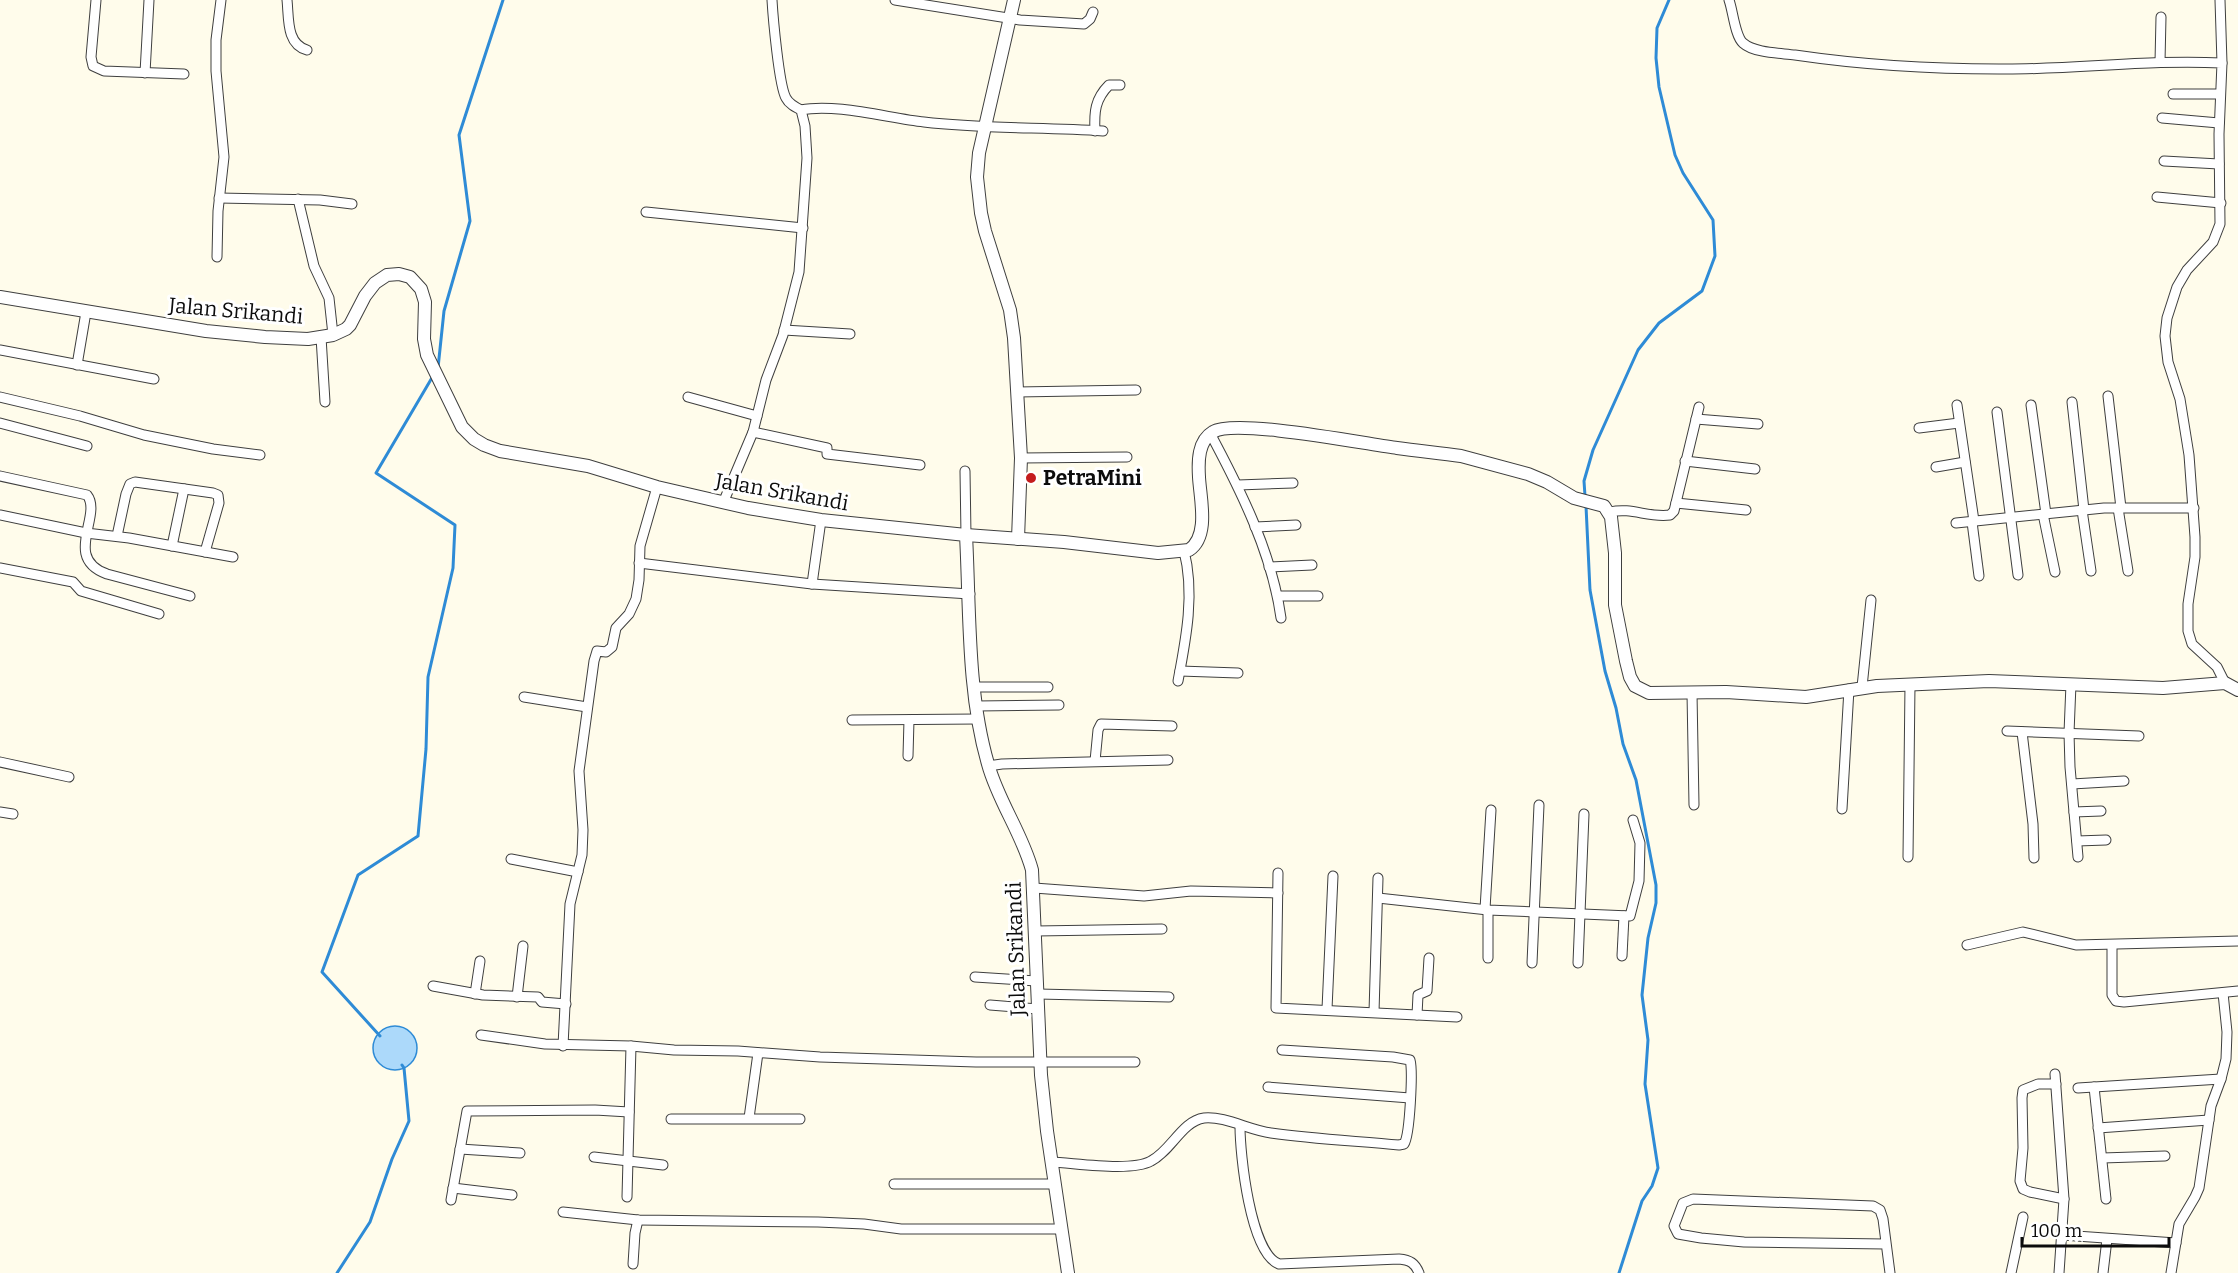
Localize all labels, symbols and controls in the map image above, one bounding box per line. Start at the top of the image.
street label: Jalan Srikandi [167,292,304,330]
place label: PetraMini [1043,465,1142,491]
street label: Jalan Srikandi [712,467,851,517]
marker: PetraMini [1024,471,1038,485]
street label: Jalan Srikandi [1001,881,1031,1018]
scale bar [2022,1210,2169,1248]
text: 100 m [2031,1220,2082,1242]

